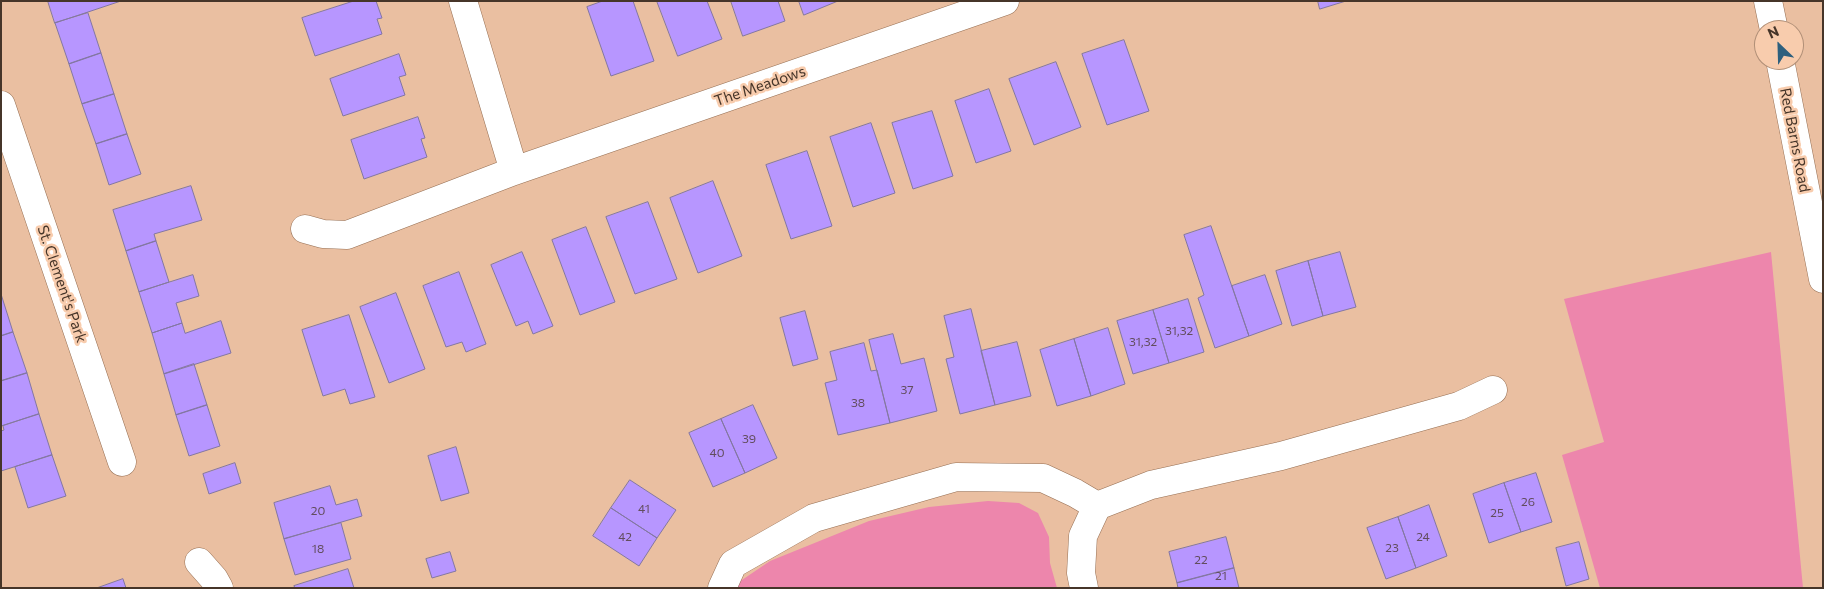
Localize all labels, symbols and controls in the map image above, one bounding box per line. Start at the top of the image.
north arrow [1754,20,1804,70]
text: N [1765,22,1781,42]
street label: The Meadows [712,62,808,110]
street label: Red Barns Road [1776,86,1814,194]
street label: St. Clement's Park [33,223,91,345]
house number: 31,32 [1165,324,1193,338]
house number: 31,32 [1129,335,1157,349]
house number: 37 [900,383,914,397]
house number: 38 [851,396,865,410]
house number: 39 [742,432,756,446]
house number: 40 [709,446,725,460]
house number: 26 [1521,495,1535,509]
house number: 41 [638,502,650,516]
house number: 20 [311,504,325,518]
house number: 25 [1490,506,1504,520]
house number: 42 [618,530,632,544]
house number: 24 [1416,530,1430,544]
house number: 23 [1385,541,1399,555]
house number: 18 [312,542,324,556]
house number: 22 [1194,553,1208,567]
house number: 21 [1215,569,1227,583]

